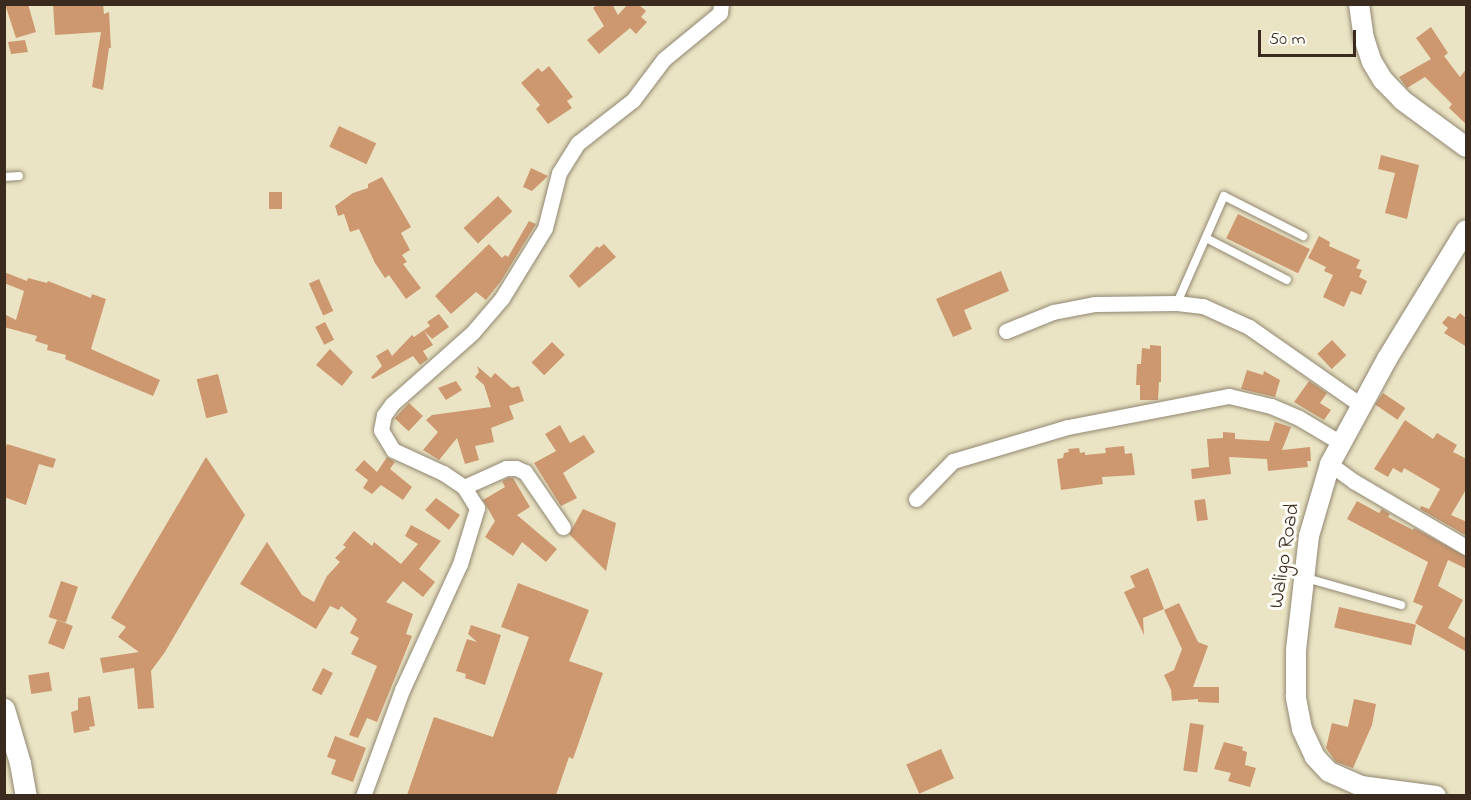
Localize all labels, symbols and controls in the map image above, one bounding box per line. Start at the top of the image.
scale bar [1261,18,1358,56]
text: 50 m [1269,27,1306,53]
street label: Waligo Road [1264,502,1306,610]

